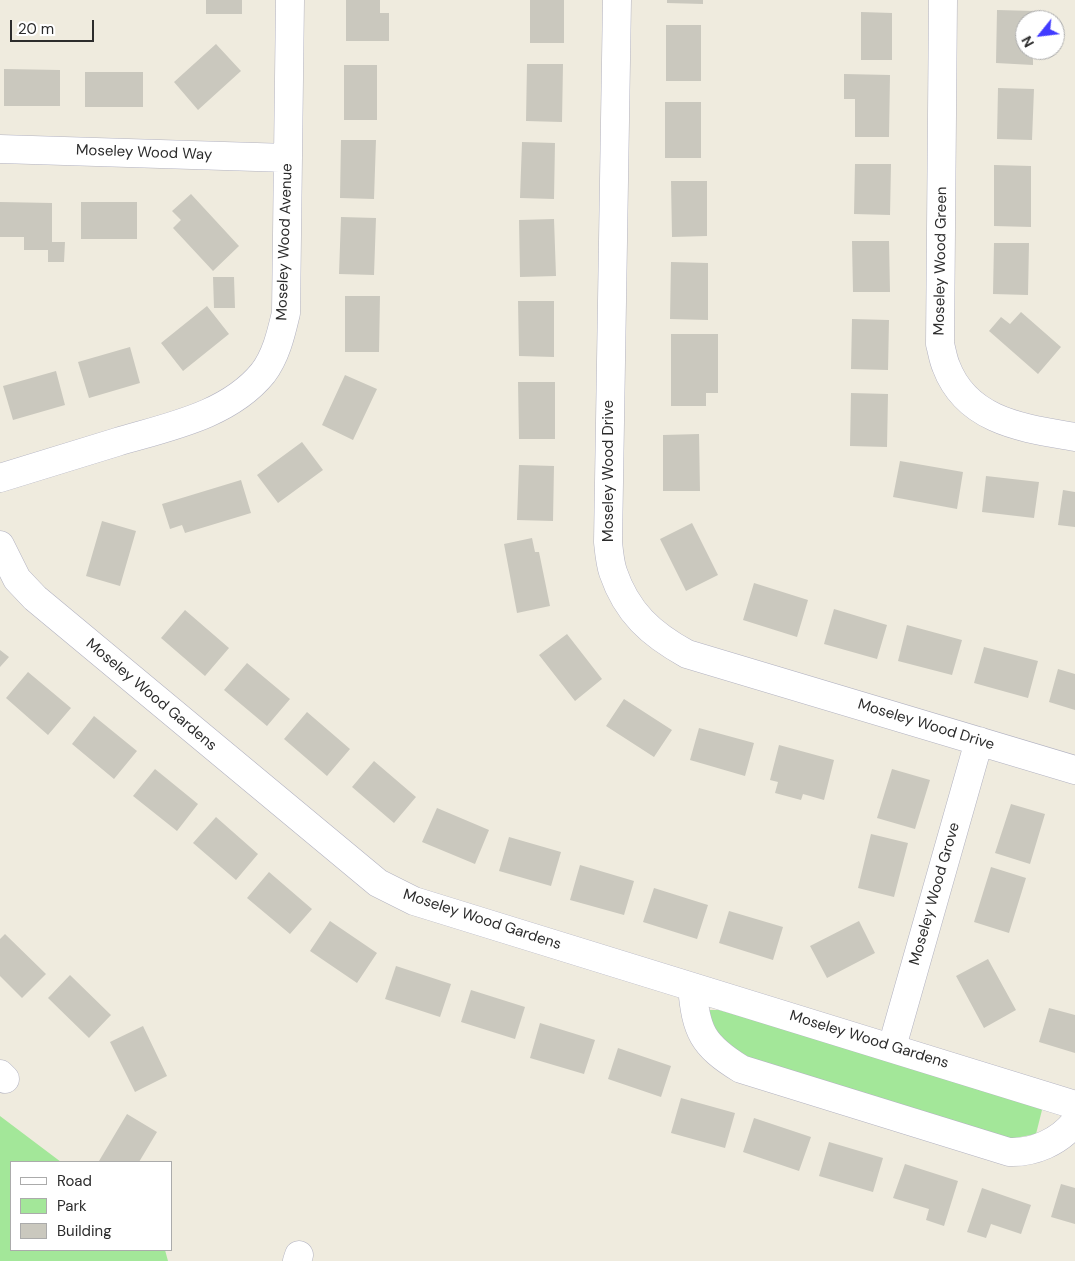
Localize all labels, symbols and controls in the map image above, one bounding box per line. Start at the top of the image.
scale bar [12,10,96,42]
north arrow [1015,10,1065,60]
text: 20 m [18,19,54,39]
text: N [1017,33,1038,51]
street label: Moseley Wood Way [76,142,212,164]
street label: Moseley Wood Avenue [273,163,297,321]
street label: Moseley Wood Green [931,187,951,335]
street label: Moseley Wood Drive [600,400,618,542]
street label: Moseley Wood Gardens [82,635,220,755]
street label: Moseley Wood Drive [856,696,996,754]
street label: Moseley Wood Grove [906,821,964,967]
street label: Moseley Wood Gardens [401,886,563,954]
street label: Moseley Wood Gardens [787,1007,951,1073]
legend [10,1161,172,1251]
text: Road [57,1171,92,1191]
text: Park [57,1196,87,1216]
text: Building [57,1221,112,1241]

